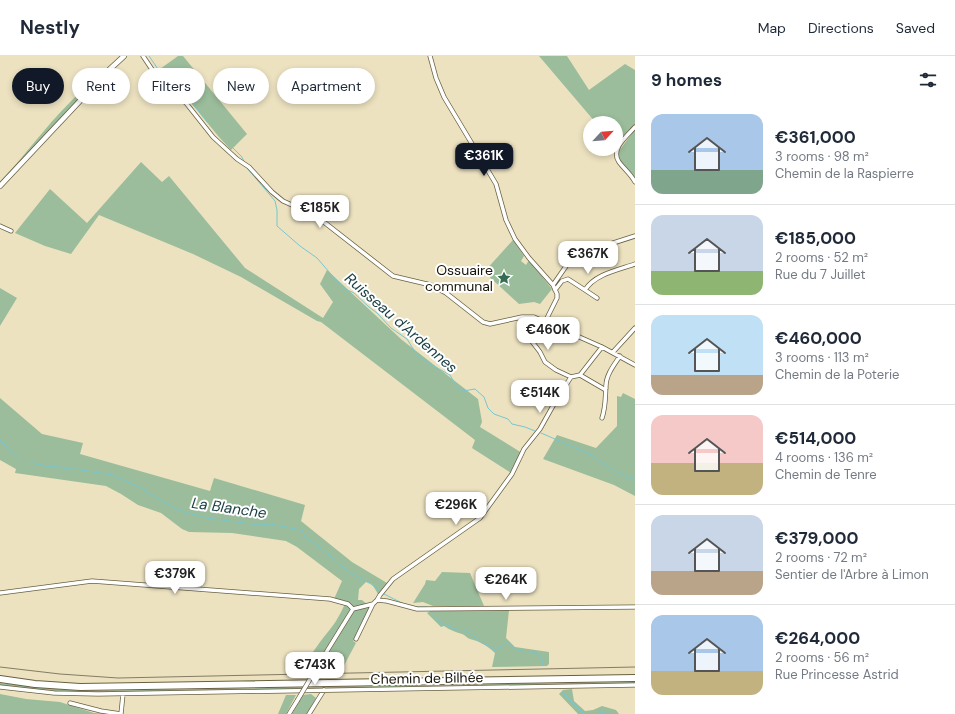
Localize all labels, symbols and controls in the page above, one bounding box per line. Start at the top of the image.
text: Nestly [20,15,80,40]
text: Map [758,19,786,37]
text: Directions [808,19,874,37]
text: Saved [896,19,935,37]
chip: Buy [12,68,64,104]
chip: Rent [72,68,130,104]
chip: Filters [138,68,205,104]
chip: New [213,68,269,104]
chip: Apartment [277,68,375,104]
text: 9 homes [651,69,722,91]
icon: filters [917,69,939,91]
north arrow [583,116,623,156]
map controls [583,116,623,156]
text: €361,000 [775,126,856,148]
icon: home [683,130,731,178]
pin: €361K [456,143,512,177]
text: €361K [464,147,504,164]
text: 3 rooms · 98 m² [775,148,869,165]
text: Chemin de la Raspierre [775,165,914,182]
pin: €185K [292,195,348,229]
text: €185K [300,199,340,216]
text: €185,000 [775,227,856,249]
icon: home [683,231,731,279]
pin: €367K [560,241,616,275]
text: €367K [567,245,609,262]
text: 2 rooms · 52 m² [775,249,868,266]
place label: Ossuaire communal [425,261,493,295]
text: Rue du 7 Juillet [775,266,866,283]
water label: Ruisseau d'Ardennes [340,268,462,378]
place icon: Ossuaire communal [496,270,512,286]
pin: €460K [520,317,576,351]
text: €460K [526,321,570,338]
text: €460,000 [775,327,862,349]
icon: home [683,331,731,379]
text: 3 rooms · 113 m² [775,349,869,366]
text: Chemin de la Poterie [775,366,899,383]
pin: €514K [512,380,568,414]
text: €514K [520,384,560,401]
text: €514,000 [775,427,856,449]
icon: home [683,431,731,479]
text: 4 rooms · 136 m² [775,449,873,466]
text: Chemin de Tenre [775,466,877,483]
pin: €296K [428,492,484,526]
water label: La Blanche [190,493,268,523]
text: €296K [435,496,477,513]
text: €379,000 [775,527,858,549]
icon: home [683,531,731,579]
text: 2 rooms · 72 m² [775,549,867,566]
pin: €379K [147,561,203,595]
text: €379K [154,565,196,582]
text: Sentier de l'Arbre à Limon [775,566,929,583]
pin: €264K [478,567,534,601]
text: €264K [485,571,527,588]
text: €264,000 [775,627,860,649]
icon: home [683,631,731,679]
text: 2 rooms · 56 m² [775,649,869,666]
pin: €743K [287,652,343,686]
text: €743K [294,656,336,673]
text: Rue Princesse Astrid [775,666,899,683]
street label: Chemin de Bilhée [370,668,484,688]

